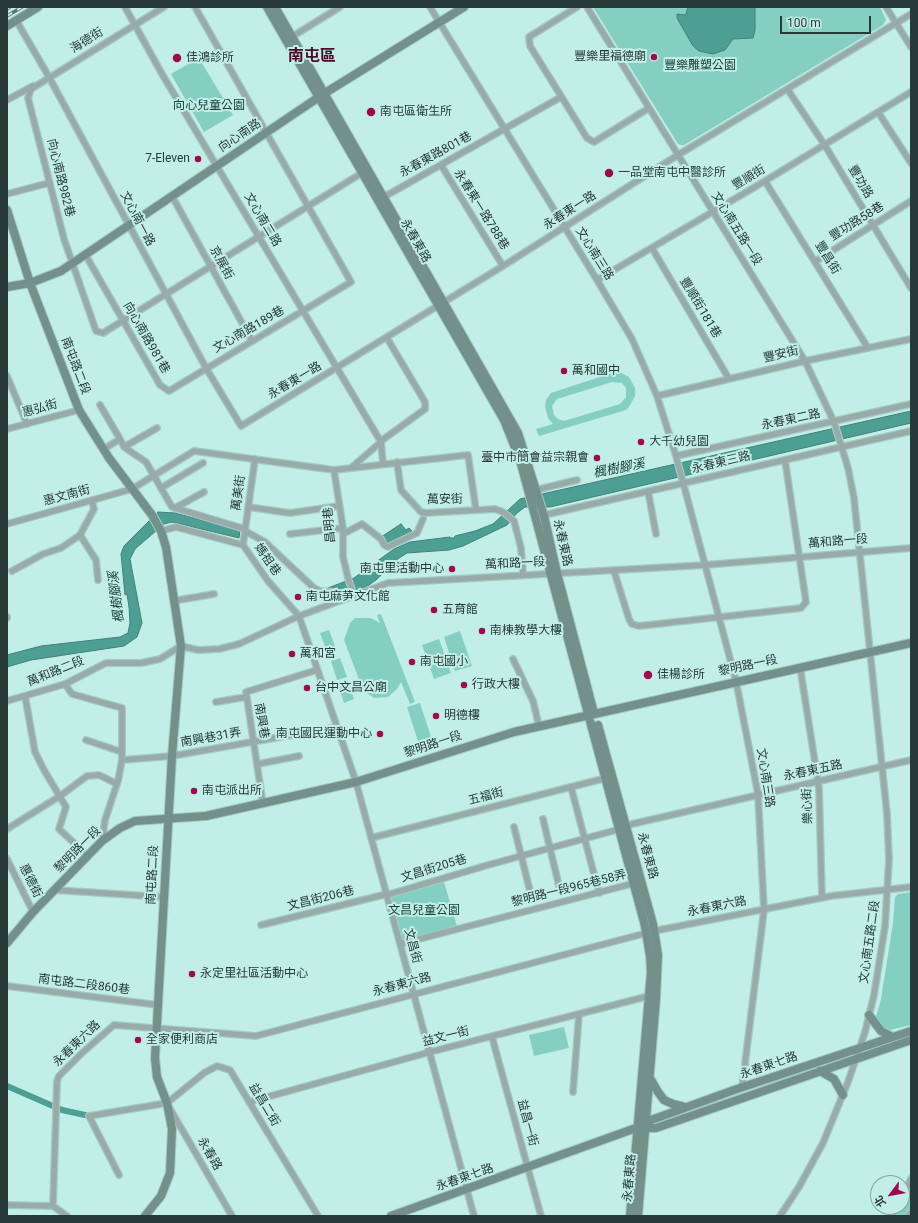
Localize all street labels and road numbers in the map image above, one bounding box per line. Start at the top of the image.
street label: 海德街 [68,25,106,57]
street label: 向心南路 [216,117,264,155]
street label: 永春東路801巷 [397,129,475,181]
street label: 向心南路982巷 [43,137,77,219]
street label: 豐順街 [730,163,768,193]
street label: 豐功路 [845,163,875,201]
street label: 永春東一路788巷 [450,167,512,253]
street label: 文心南一路 [117,189,157,249]
street label: 永春東一路 [541,189,599,233]
street label: 文心南五路一段 [708,190,764,268]
street label: 文心南二路 [240,191,284,249]
street label: 豐功路58巷 [827,200,887,244]
street label: 永春東路 [397,217,433,265]
street label: 文心南三路 [572,225,616,283]
street label: 豐昌街 [811,239,843,277]
street label: 京展街 [206,244,236,282]
street label: 豐順街181巷 [676,275,724,341]
street label: 向心南路981巷 [120,300,172,376]
street label: 文心南路189巷 [211,304,287,356]
street label: 南屯路二段 [58,335,92,397]
street label: 豐安街 [762,344,800,366]
street label: 永春東一路 [266,359,324,403]
street label: 惠弘街 [21,397,59,421]
street label: 永春東二路 [760,407,822,433]
street label: 永春東三路 [690,449,752,477]
street label: 萬美街 [229,474,249,512]
street label: 惠文南街 [42,483,92,509]
street label: 萬安街 [427,492,463,508]
street label: 昌明巷 [321,506,339,544]
street label: 永春東路 [550,518,574,568]
street label: 萬和路一段 [807,532,869,552]
street label: 媽祖巷 [251,541,283,579]
street label: 萬和路一段 [485,555,545,573]
street label: 黎明路一段 [717,653,779,679]
street label: 萬和路二段 [25,654,87,690]
street label: 南興巷 [251,702,271,740]
street label: 南興巷31弄 [179,726,243,750]
street label: 黎明路一段 [402,729,464,761]
street label: 文心南三路 [753,747,777,809]
street label: 永春東五路 [782,758,844,784]
street label: 五福街 [467,785,505,809]
street label: 樂心街 [800,788,816,824]
street label: 黎明路一段 [52,824,104,876]
street label: 永春東路 [634,831,660,881]
street label: 南屯路二段 [144,845,162,905]
street label: 文昌街205巷 [399,852,469,886]
street label: 惠德街 [16,862,44,900]
street label: 黎明路一段965巷58弄 [510,868,628,910]
street label: 文昌街206巷 [286,884,356,914]
street label: 永春東六路 [686,894,748,920]
street label: 文心南五路二段 [857,899,883,985]
street label: 文昌街 [400,927,424,965]
street label: 永春東六路 [371,970,433,1000]
street label: 南屯路二段860巷 [37,972,131,998]
street label: 永春東六路 [50,1018,104,1070]
street label: 益文一街 [421,1024,471,1050]
street label: 永春東七路 [738,1049,800,1083]
street label: 益昌二街 [245,1081,283,1129]
street label: 益昌一街 [514,1098,540,1148]
street label: 永春路 [194,1135,224,1173]
street label: 永春東路 [621,1153,639,1203]
street label: 永春東七路 [434,1161,496,1195]

